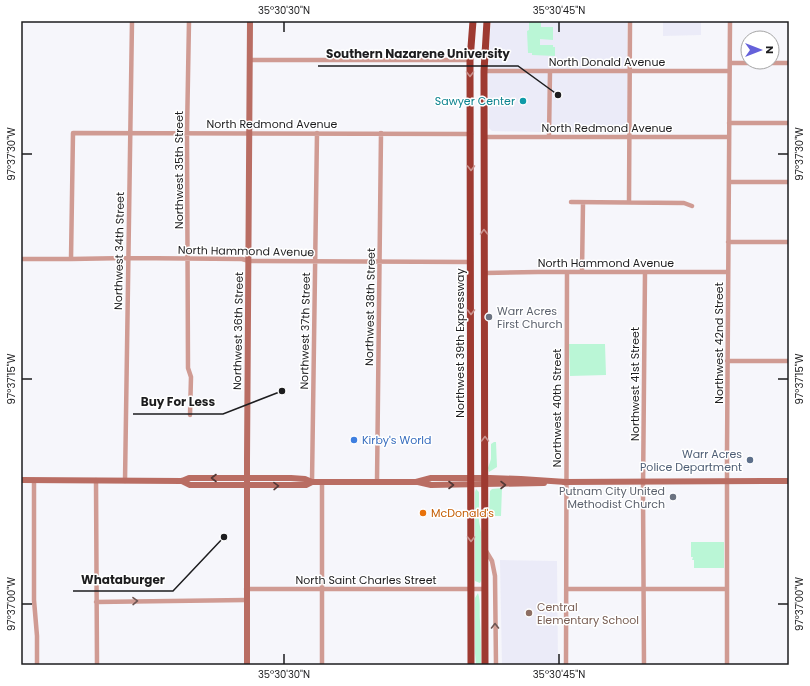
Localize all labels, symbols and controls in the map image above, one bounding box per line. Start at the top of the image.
text: 35°30'30"N [258,3,310,18]
text: 35°30'45"N [533,3,585,18]
north arrow [740,30,780,70]
callout: Southern Nazarene University [318,42,518,66]
text: Southern Nazarene University [326,45,510,62]
text: N [762,46,778,54]
street label: North Donald Avenue [549,54,665,70]
one-way arrow [466,71,474,77]
place label: Sawyer Center [435,93,515,109]
marker: Sawyer Center [518,96,528,106]
street label: Northwest 35th Street [171,111,187,229]
street label: North Redmond Avenue [207,116,338,132]
street label: North Redmond Avenue [542,120,673,136]
text: 97°37'30"W [4,127,19,181]
text: 97°37'30"W [792,127,807,181]
one-way arrow [467,165,475,171]
street label: Northwest 34th Street [110,192,128,310]
one-way arrow [480,229,488,235]
street label: North Hammond Avenue [178,242,314,260]
street label: Northwest 38th Street [361,248,379,366]
street label: North Hammond Avenue [538,255,674,271]
street label: Northwest 39th Expressway [452,268,468,418]
street label: Northwest 36th Street [229,272,247,390]
street label: Northwest 37th Street [296,272,314,390]
street label: Northwest 42nd Street [711,282,727,404]
place label: Warr Acres First Church [497,303,562,332]
one-way arrow [467,309,475,315]
marker: Warr Acres First Church [484,312,494,322]
street label: Northwest 41st Street [627,327,643,441]
street label: Northwest 40th Street [549,349,565,467]
text: 97°37'15"W [4,353,19,404]
text: 97°37'15"W [792,353,807,404]
callout: Buy For Less [133,390,223,414]
text: Buy For Less [141,393,216,410]
place label: Kirby's World [362,432,431,448]
marker: Kirby's World [349,435,359,445]
one-way arrow [481,436,489,442]
place label: Warr Acres Police Department [640,446,742,475]
marker: Warr Acres Police Department [745,455,755,465]
one-way arrow [211,474,217,482]
one-way arrow [448,481,454,489]
one-way arrow [500,481,506,489]
one-way arrow [273,482,279,490]
place label: Putnam City United Methodist Church [559,483,665,512]
marker: Putnam City United Methodist Church [668,492,678,502]
place label: McDonald's [431,505,494,521]
marker: McDonald's [418,508,428,518]
one-way arrow [467,536,475,542]
callout: Whataburger [73,567,173,591]
text: Whataburger [81,571,165,588]
street label: North Saint Charles Street [296,572,436,588]
text: 97°37'00"W [4,577,19,631]
text: 97°37'00"W [792,577,807,631]
one-way arrow [132,597,138,605]
place label: Central Elementary School [537,599,639,628]
marker: Central Elementary School [524,608,534,618]
one-way arrow [491,623,499,629]
text: 35°30'30"N [258,667,310,682]
text: 35°30'45"N [533,667,585,682]

